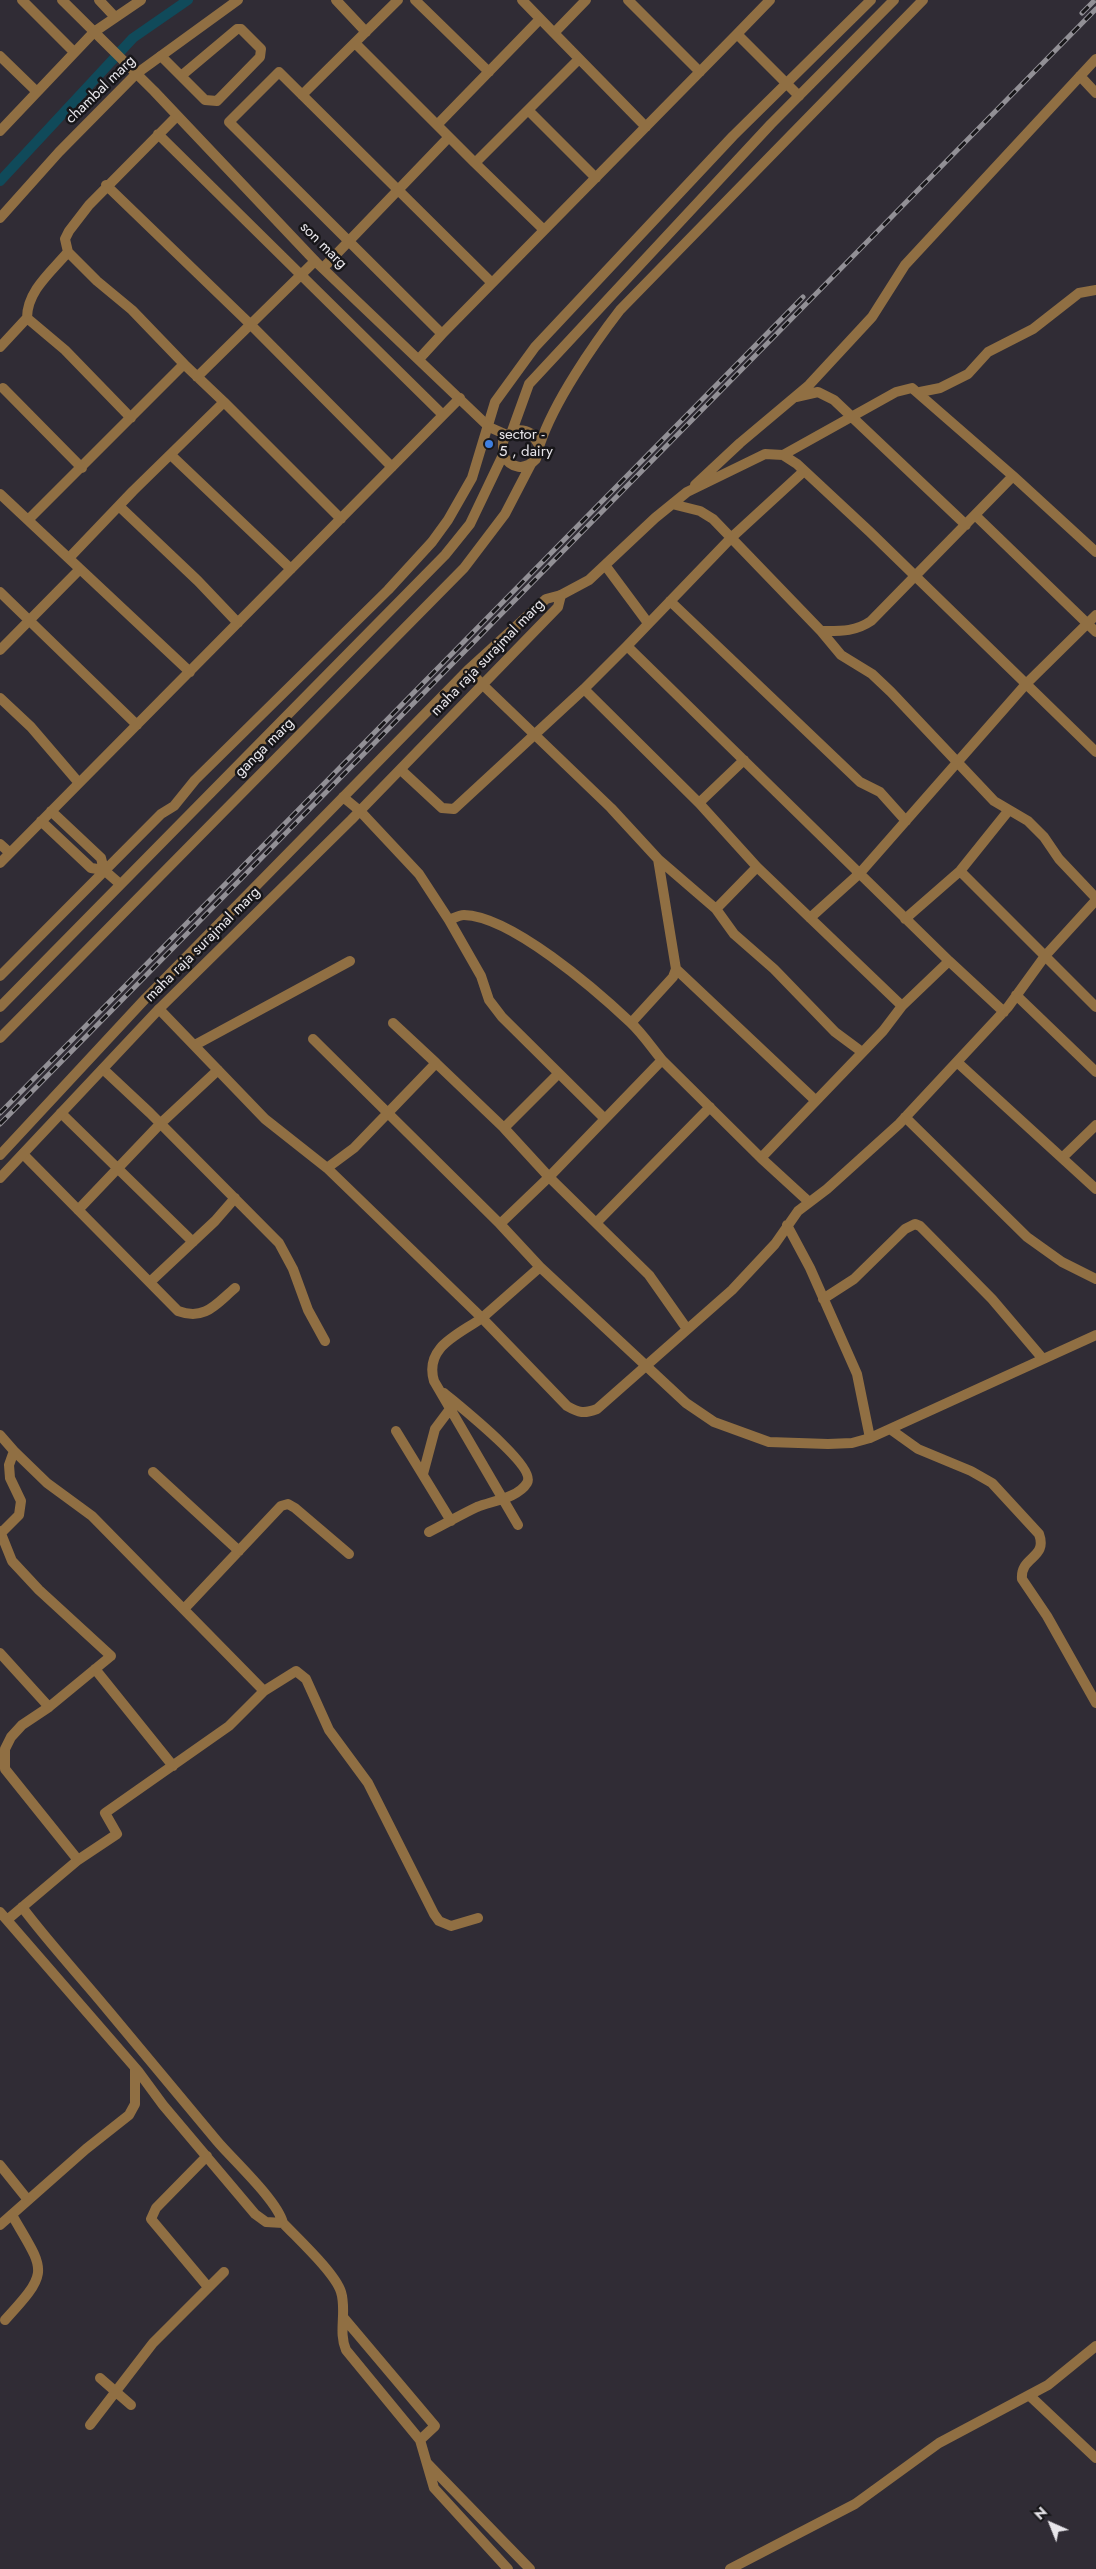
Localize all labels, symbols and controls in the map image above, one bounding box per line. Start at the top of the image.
street label: chambal marg [62,52,140,128]
street label: son marg [296,219,350,273]
place label: sector - 5 , dairy [499,426,553,461]
marker: sector - 5 , dairy [483,438,495,450]
street label: maha raja surajmal marg [427,596,549,720]
street label: ganga marg [232,715,298,781]
street label: maha raja surajmal marg [142,884,264,1006]
north arrow [1026,2499,1076,2549]
text: N [1030,2502,1052,2524]

